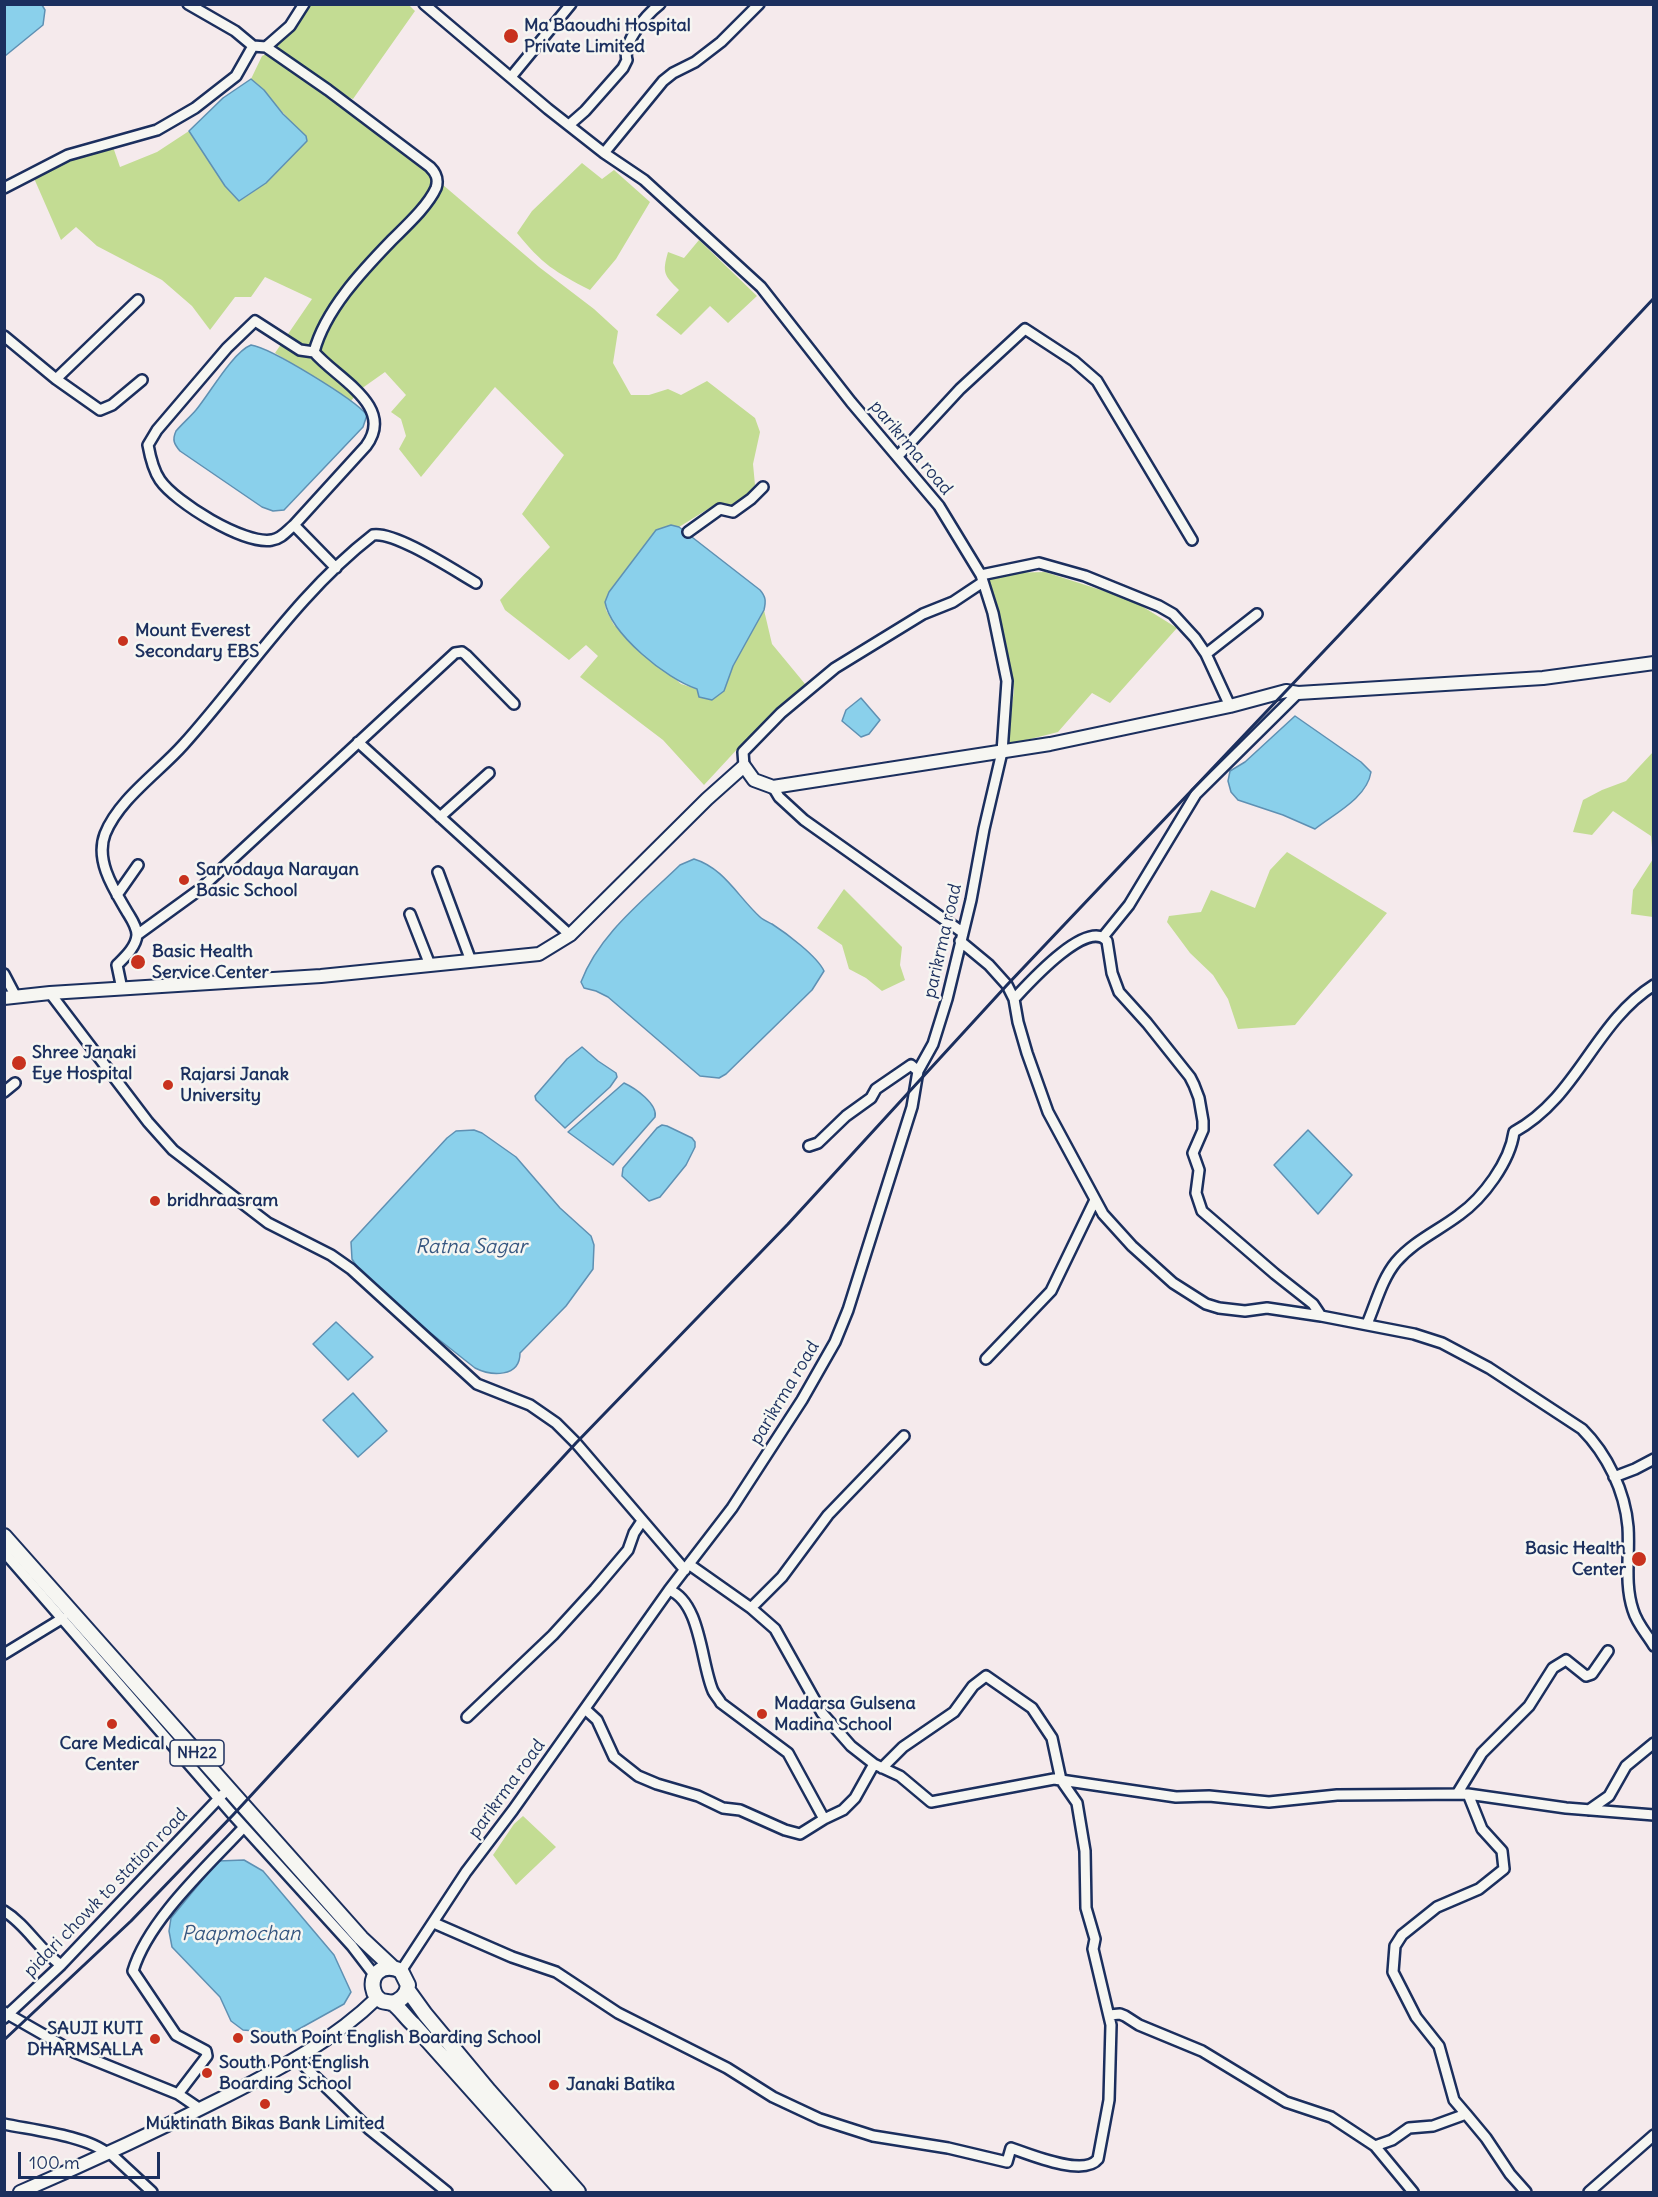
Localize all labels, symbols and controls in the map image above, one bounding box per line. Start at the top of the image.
place label: Ma Baoudhi Hospital Private Limited [524,15,691,57]
marker: Ma Baoudhi Hospital Private Limited [502,27,520,45]
street label: parikrma road [865,396,957,500]
place label: Mount Everest Secondary EBS [135,620,259,662]
marker: Mount Everest Secondary EBS [116,634,130,648]
place label: Sarvodaya Narayan Basic School [196,859,359,902]
marker: Sarvodaya Narayan Basic School [177,873,191,887]
street label: parikrma road [919,882,967,1000]
place label: Basic Health Service Center [152,941,269,984]
marker: Basic Health Service Center [129,953,147,971]
place label: Shree Janaki Eye Hospital [32,1042,136,1084]
marker: Shree Janaki Eye Hospital [10,1054,28,1072]
place label: Rajarsi Janak University [180,1064,289,1106]
marker: Rajarsi Janak University [161,1078,175,1092]
place label: bridhraasram [167,1190,278,1212]
marker: bridhraasram [148,1194,162,1208]
water label: Ratna Sagar [415,1235,527,1259]
street label: parikrma road [746,1337,824,1449]
place label: Basic Health Center [1525,1538,1626,1580]
marker: Basic Health Center [1630,1550,1648,1568]
place label: Madarsa Gulsena Madina School [774,1693,916,1736]
marker: Madarsa Gulsena Madina School [755,1707,769,1721]
marker: Care Medical Center [105,1717,119,1731]
place label: Care Medical Center [60,1733,164,1776]
street label: parikrma road [464,1735,550,1843]
road number: NH22 [170,1740,224,1766]
street label: pidari chowk to station road [20,1804,192,1982]
water label: Paapmochan [181,1922,301,1946]
place label: SAUJI KUTI DHARMSALLA [27,2018,143,2060]
place label: South Point English Boarding School [250,2027,541,2049]
marker: South Point English Boarding School [231,2031,245,2045]
marker: SAUJI KUTI DHARMSALLA [148,2032,162,2046]
place label: South Pont English Boarding School [219,2052,369,2094]
marker: South Pont English Boarding School [200,2066,214,2080]
place label: Janaki Batika [566,2074,675,2096]
marker: Janaki Batika [547,2078,561,2092]
marker: Muktinath Bikas Bank Limited [258,2097,272,2111]
place label: Muktinath Bikas Bank Limited [145,2113,385,2135]
scale bar [21,2140,164,2178]
text: 100 m [29,2151,80,2174]

